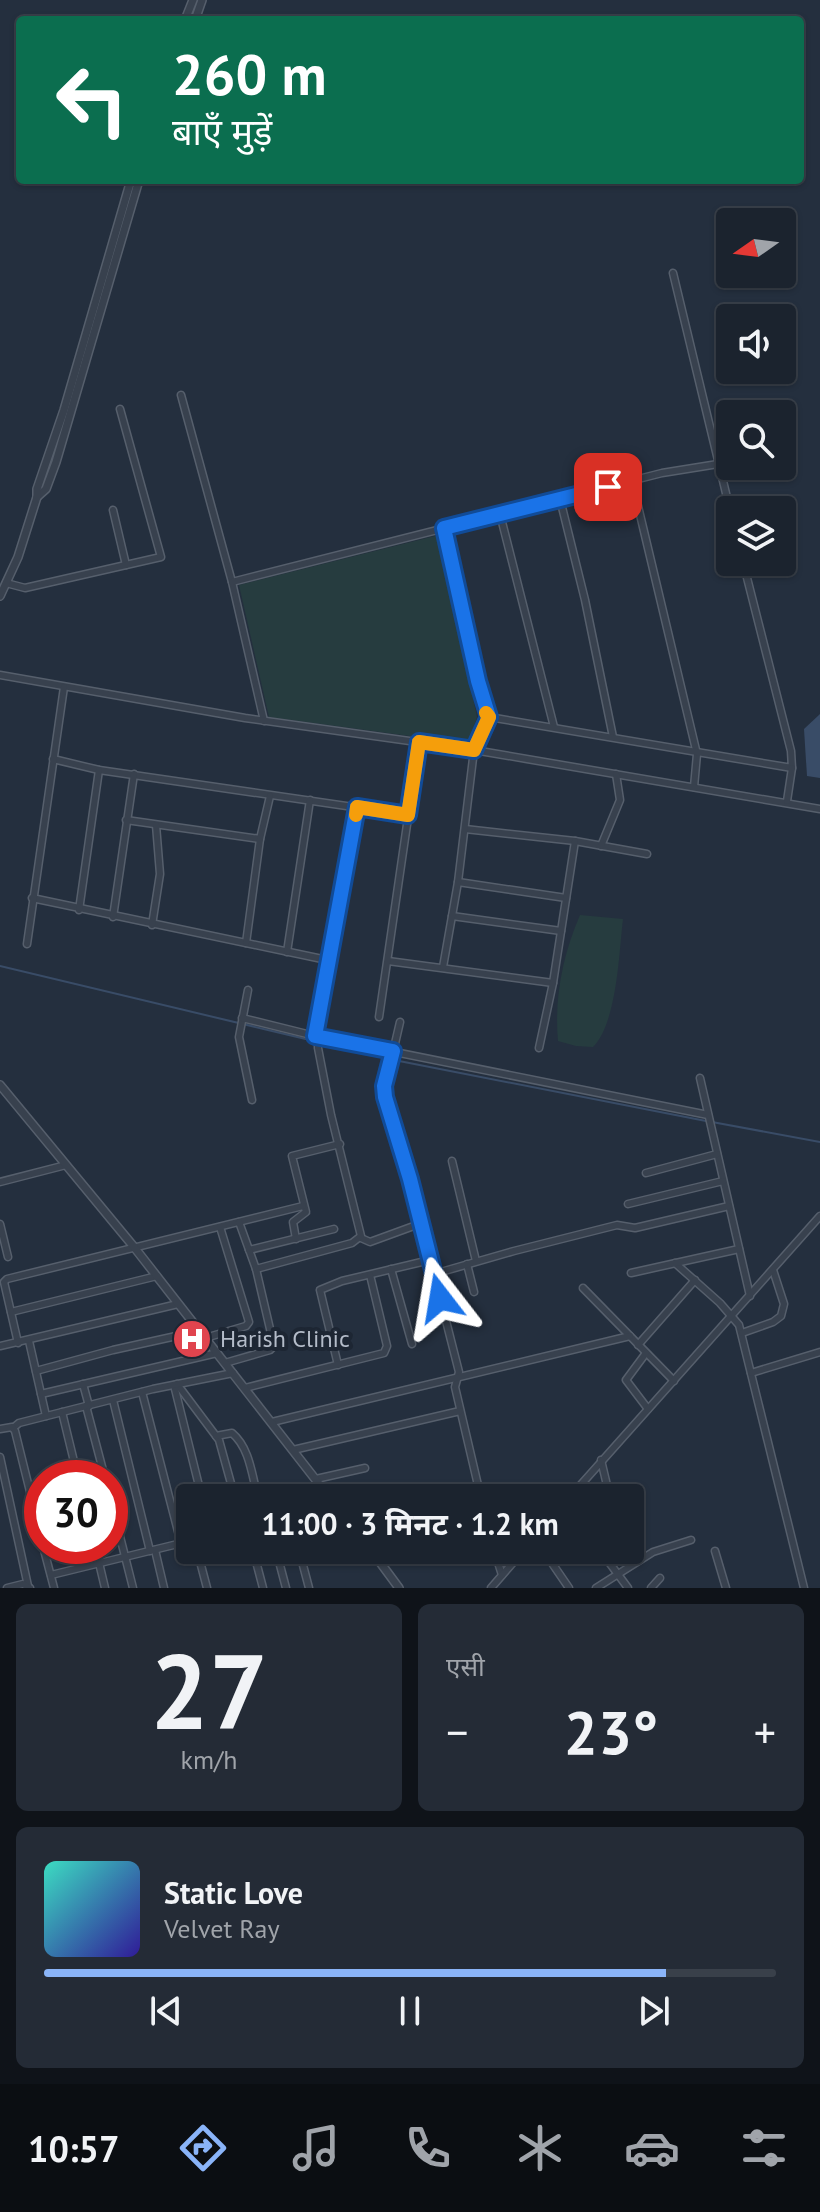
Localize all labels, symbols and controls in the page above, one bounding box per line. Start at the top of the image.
text: 260 m [172,38,327,110]
icon: left [40,48,144,152]
text: बाएँ मुड़ें [172,108,272,155]
north arrow [716,208,796,288]
map controls [716,208,796,576]
button: sound [716,304,796,384]
button: search [716,400,796,480]
pin [574,453,642,521]
icon: arrive [586,465,630,509]
button: layers [716,496,796,576]
position arrow [398,1256,482,1340]
hospital icon: Harish Clinic [171,1318,213,1360]
place label: Harish Clinic [220,1323,350,1354]
speed limit sign: 30 [24,1460,128,1564]
text: 11:00 · 3 मिनट · 1.2 km [261,1504,559,1543]
text: 27 [150,1623,268,1758]
text: एसी [446,1650,485,1683]
text: 23° [564,1693,658,1771]
text: − [446,1703,468,1760]
text: + [754,1703,776,1760]
text: km/h [181,1743,238,1776]
text: Static Love [164,1873,303,1912]
text: Velvet Ray [164,1912,280,1945]
icon: previous [144,1989,188,2033]
icon: pause [388,1989,432,2033]
icon: next [632,1989,676,2033]
icon: directions [175,2120,231,2176]
icon: music [288,2120,344,2176]
icon: phone [400,2120,456,2176]
icon: climate [512,2120,568,2176]
icon: car [624,2120,680,2176]
icon: filters [736,2120,792,2176]
text: 10:57 [28,2125,119,2172]

